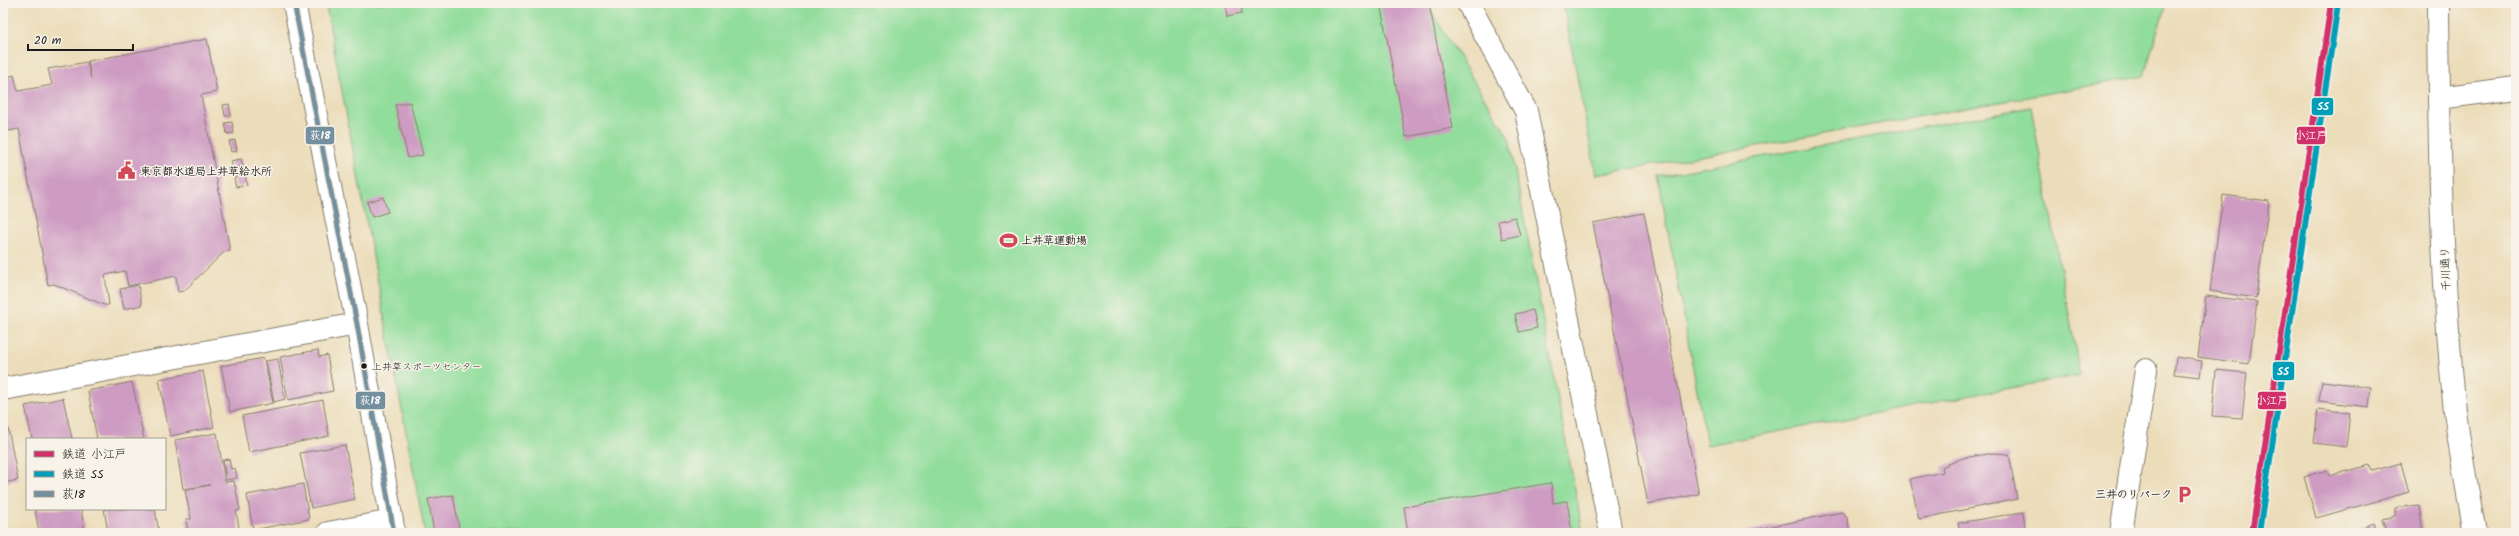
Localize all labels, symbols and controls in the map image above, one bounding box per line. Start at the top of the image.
scale bar [28,26,133,52]
text: 20 m [34,31,62,50]
line badge: SS [2311,97,2334,116]
text: SS [2317,98,2330,116]
line badge: 荻18 [305,126,335,145]
line badge: 小江戸 [2296,126,2326,145]
text: 荻18 [310,127,331,145]
text: 小江戸 [2295,127,2328,145]
public building icon: 東京都水道局上井草給水所 [117,161,137,181]
place label: 東京都水道局上井草給水所 [140,163,272,181]
sports icon: 上井草運動場 [998,230,1018,250]
place label: 上井草運動場 [1021,232,1087,250]
street label: 千川通り [2436,247,2456,291]
place label: 上井草スポーツセンター [372,359,481,375]
marker: 上井草スポーツセンター [359,361,369,371]
line badge: SS [2272,361,2295,381]
text: SS [2277,363,2290,381]
line badge: 荻18 [355,391,386,410]
line badge: 小江戸 [2257,391,2287,410]
text: 荻18 [360,392,381,410]
text: 小江戸 [2256,392,2289,410]
legend [26,438,166,510]
text: 鉄道 小江戸 [62,445,127,464]
text: 鉄道 SS [62,465,104,484]
parking icon: 三井のリパーク [2175,484,2195,504]
text: 荻18 [62,485,86,504]
place label: 三井のリパーク [2095,486,2172,504]

